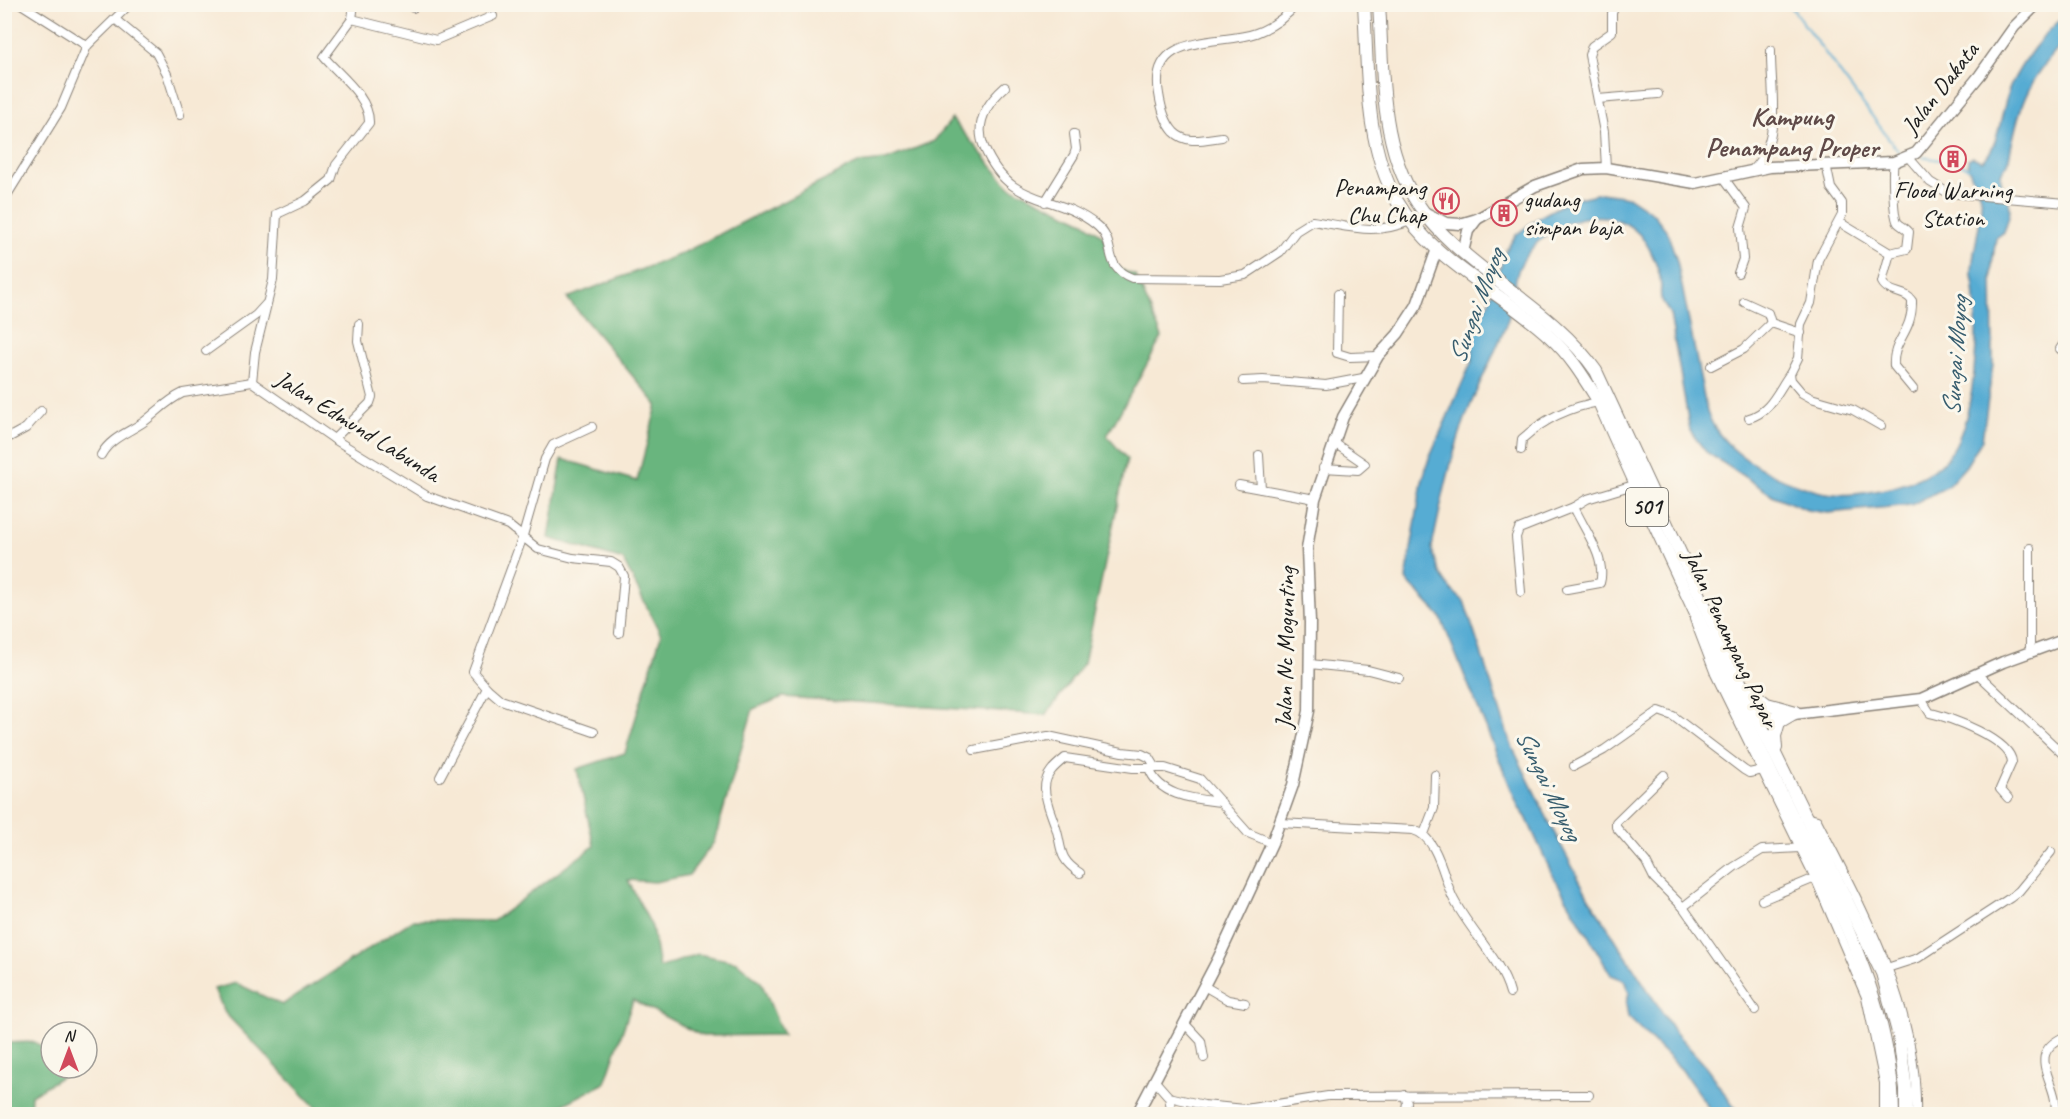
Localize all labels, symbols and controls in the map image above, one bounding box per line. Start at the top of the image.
street label: Jalan Dakata [1894,35,1986,141]
district label: Kampung Penampang Proper [1706,99,1882,164]
building icon: Flood Warning Station [1938,144,1968,174]
place label: Penampang Chu Chap [1334,172,1428,230]
place label: Flood Warning Station [1894,175,2013,233]
place label: gudang simpan baja [1524,184,1624,242]
restaurant icon: Penampang Chu Chap [1431,186,1461,216]
building icon: gudang simpan baja [1489,198,1519,228]
water label: Sungai Moyog [1440,241,1513,368]
water label: Sungai Moyog [1934,292,1976,417]
street label: Jalan Edmund Labunda [269,363,448,490]
road number: 501 [1626,488,1668,526]
street label: Jalan Penampang Papar [1676,543,1786,734]
street label: Jalan Nc Mogunting [1269,564,1301,730]
water label: Sungai Moyog [1508,724,1592,849]
north arrow [39,1020,99,1080]
text: N [64,1026,77,1046]

